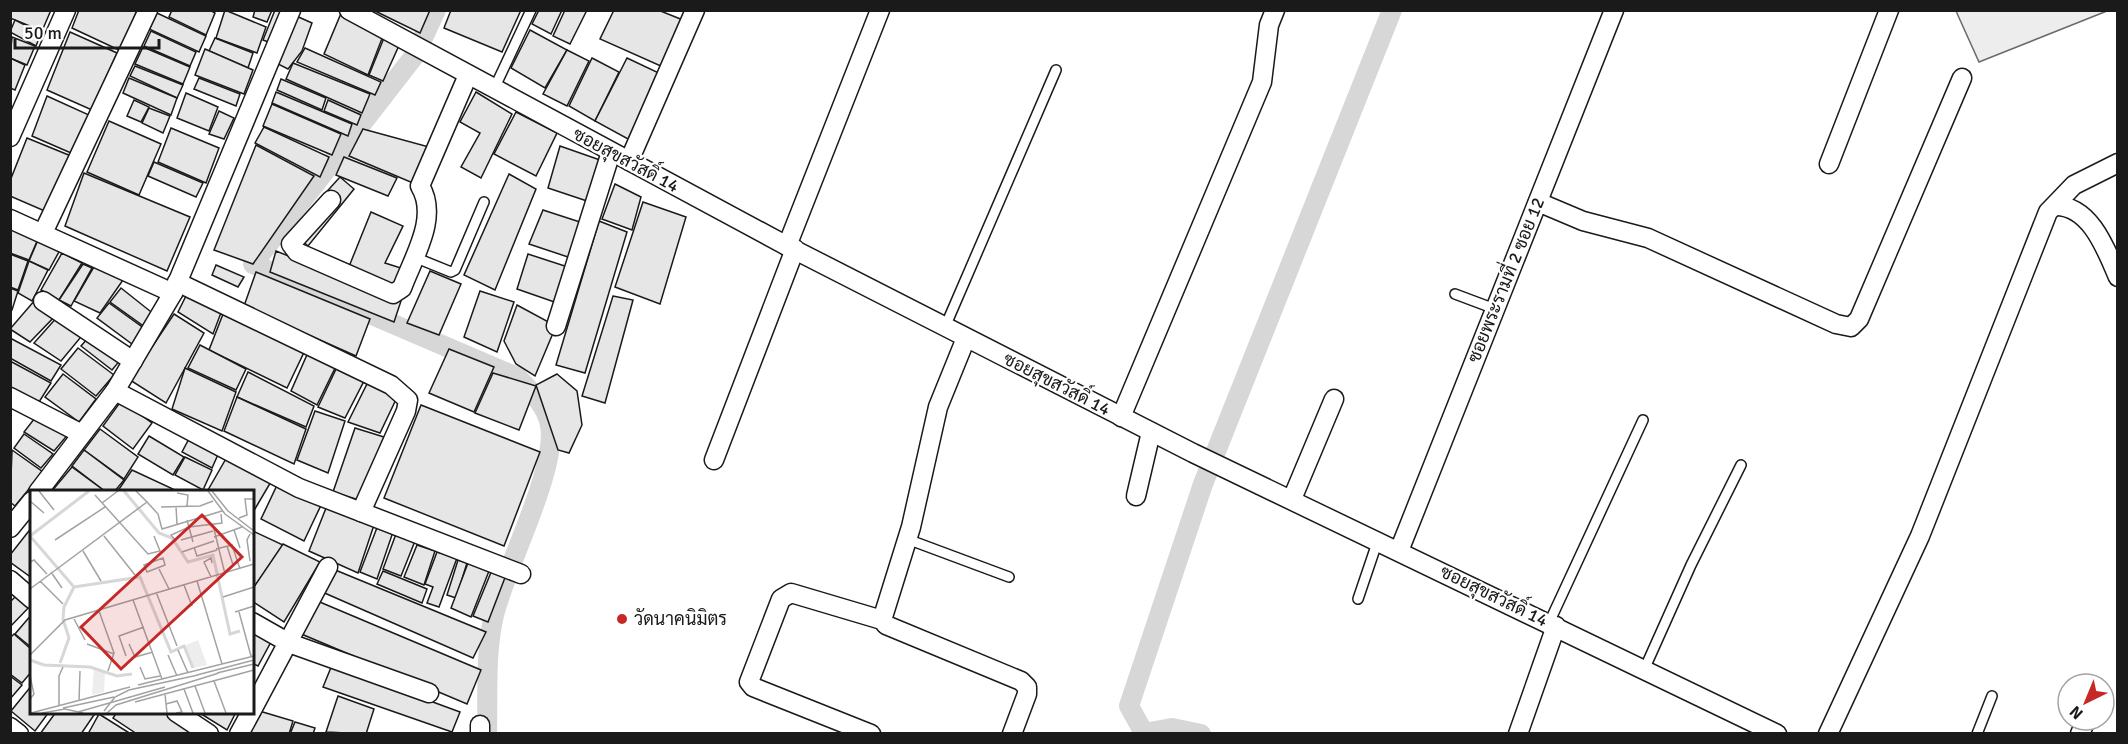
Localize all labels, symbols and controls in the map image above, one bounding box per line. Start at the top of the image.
scale bar [15,12,159,50]
text: 50 m [24,22,62,44]
street label: ซอยสุขสวัสดิ์ 14 [569,118,686,198]
street label: ซอยพระรามที่ 2 ซอย 12 [1458,192,1549,366]
street label: ซอยสุขสวัสดิ์ 14 [999,343,1117,421]
inset map [30,490,254,714]
street label: ซอยสุขสวัสดิ์ 14 [1436,556,1554,633]
place label: วัดนาคนิมิตร [634,608,727,630]
marker: วัดนาคนิมิตร [615,612,629,626]
north arrow [2056,672,2116,732]
text: N [2066,701,2087,723]

